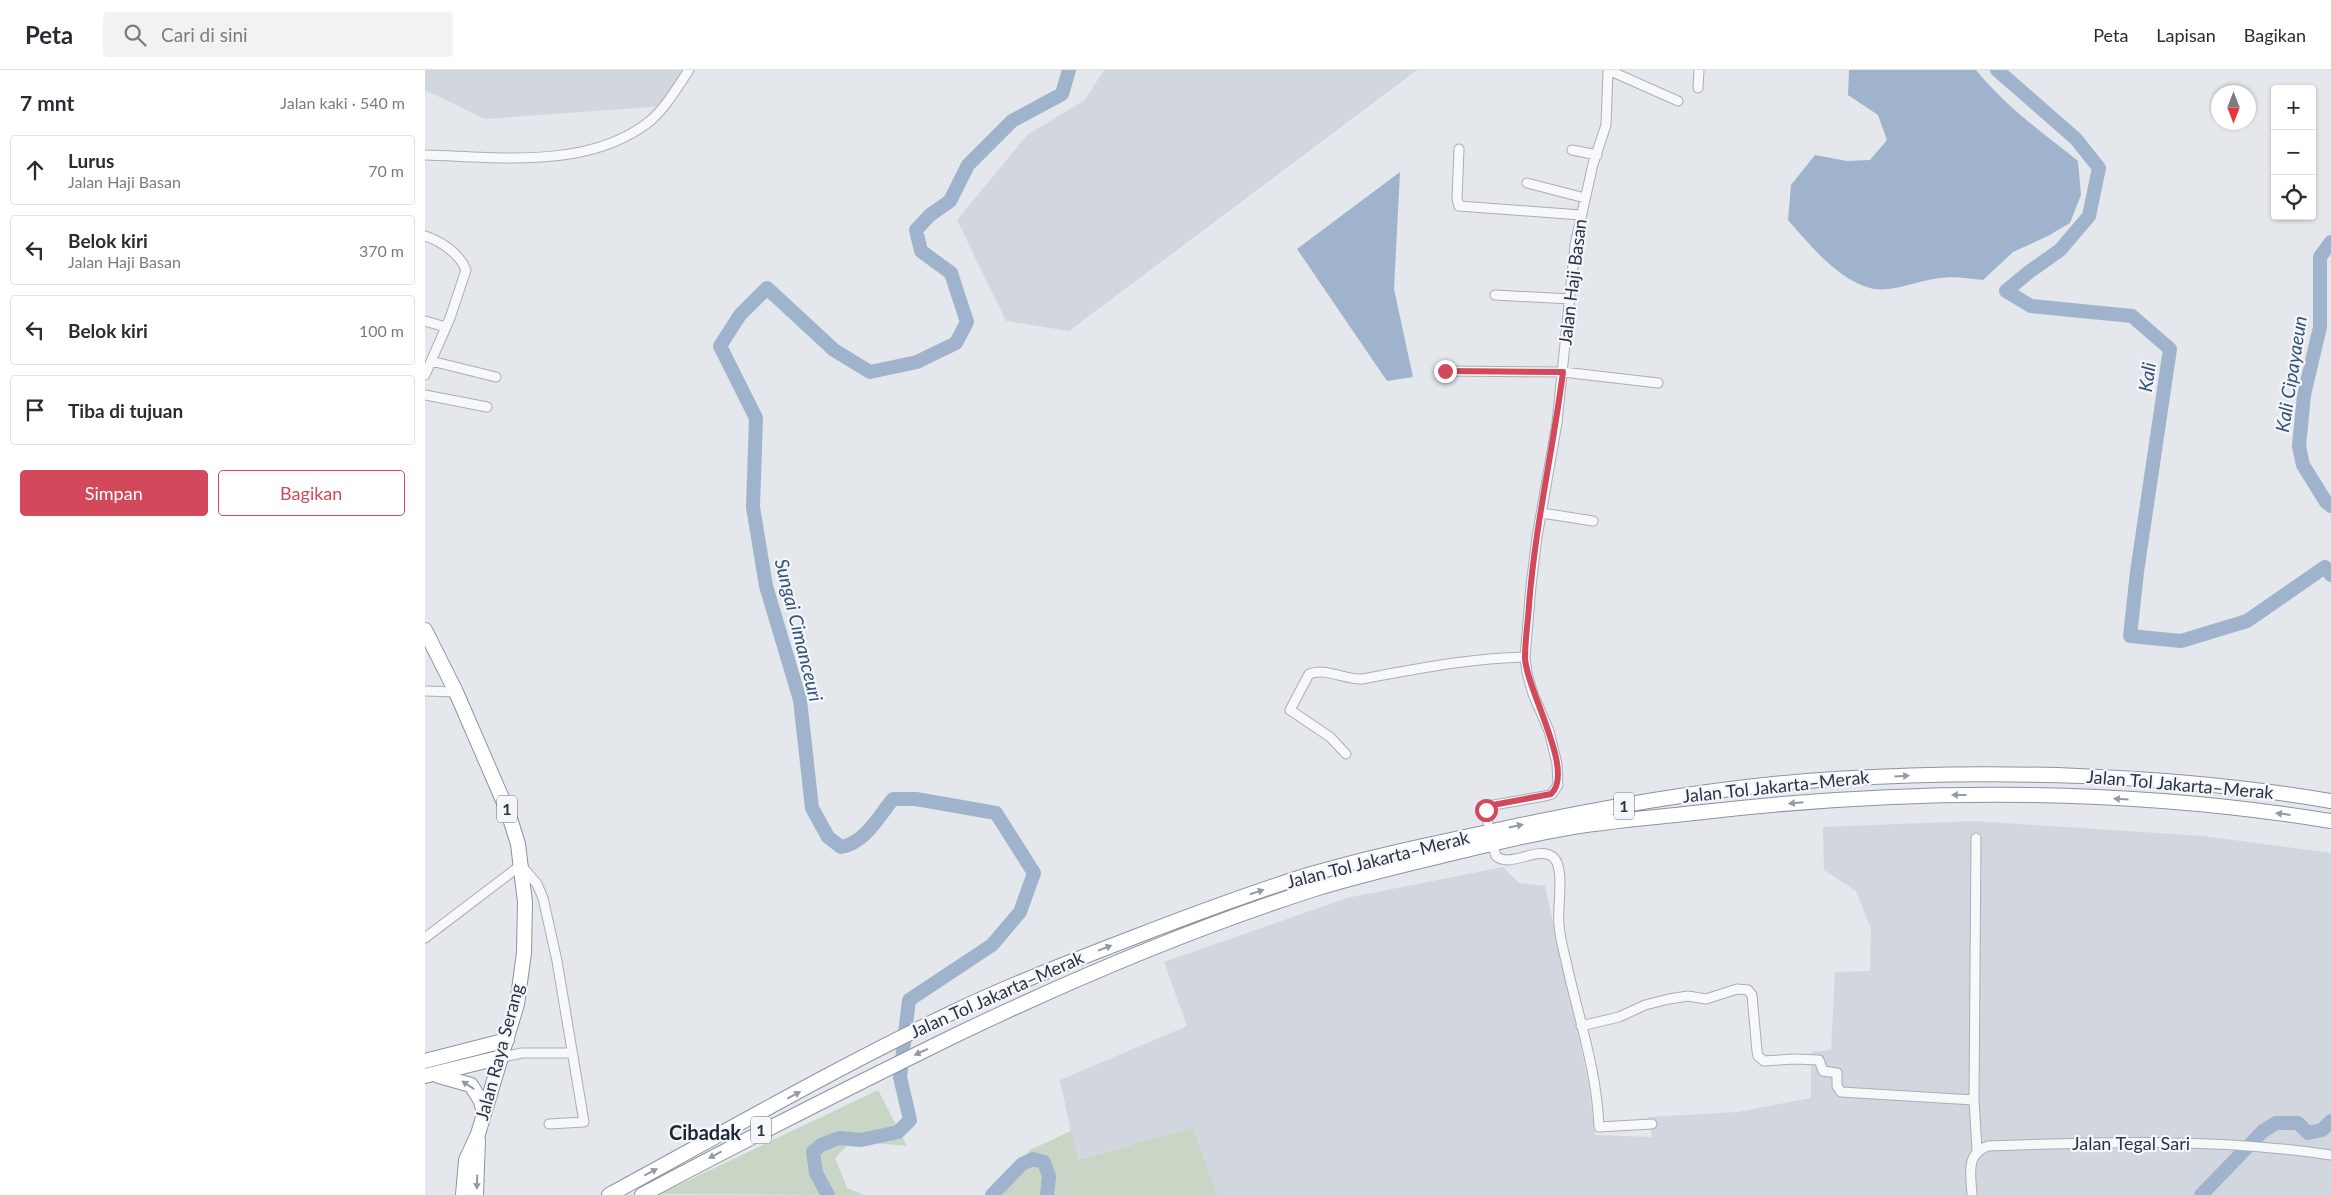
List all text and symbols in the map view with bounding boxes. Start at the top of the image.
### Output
search box [103,12,453,57]
text: Peta [25,20,73,49]
icon: search [121,21,149,49]
text: Cari di sini [161,23,248,46]
text: Peta [2093,24,2128,46]
text: Lapisan [2156,24,2216,46]
text: Bagikan [2244,24,2306,46]
north arrow [2211,85,2256,130]
map controls [2271,85,2316,220]
button: + [2271,85,2316,130]
text: 7 mnt [20,90,74,115]
text: Jalan kaki · 540 m [280,93,405,112]
button: − [2271,130,2316,175]
text: Lurus [68,149,114,172]
icon: ahead [21,156,49,184]
text: 70 m [368,161,404,180]
text: Jalan Haji Basan [68,172,181,191]
button: locate [2271,175,2316,220]
street label: Jalan Haji Basan [1553,218,1591,346]
text: Belok kiri [68,229,148,252]
icon: left [21,236,49,264]
text: 370 m [359,241,404,260]
text: Jalan Haji Basan [68,252,181,271]
water label: Kali Cipayaeun [2270,314,2311,434]
icon: left [21,316,49,344]
text: Belok kiri [68,319,148,342]
text: 100 m [359,321,404,340]
route end [1434,360,1457,383]
water label: Kali [2133,360,2160,393]
icon: arrive [21,396,49,424]
text: Tiba di tujuan [68,399,183,422]
button: Simpan [20,470,208,516]
button: Bagikan [218,470,405,516]
water label: Sungai Cimanceuri [771,556,829,704]
street label: Jalan Tol Jakarta–Merak [1681,765,1871,807]
street label: Jalan Tol Jakarta–Merak [2086,765,2275,803]
one-way arrow [1894,771,1910,779]
road number: 1 [1614,792,1634,819]
one-way arrow [1950,792,1966,800]
one-way arrow [2113,794,2129,802]
road number: 1 [497,796,517,822]
route start [1475,799,1498,822]
one-way arrow [1788,799,1804,807]
one-way arrow [2275,810,2291,818]
one-way arrow [1508,822,1524,830]
street label: Jalan Tol Jakarta–Merak [1284,825,1472,892]
one-way arrow [1250,887,1265,895]
one-way arrow [1097,944,1112,951]
street label: Jalan Tol Jakarta–Merak [906,946,1088,1042]
street label: Jalan Raya Serang [470,981,528,1122]
one-way arrow [913,1048,928,1057]
one-way arrow [461,1080,475,1090]
one-way arrow [787,1091,802,1099]
road number: 1 [751,1116,771,1144]
district label: Cibadak [669,1120,741,1144]
street label: Jalan Tegal Sari [2072,1132,2190,1154]
one-way arrow [708,1151,722,1159]
one-way arrow [644,1168,659,1176]
one-way arrow [473,1174,481,1190]

